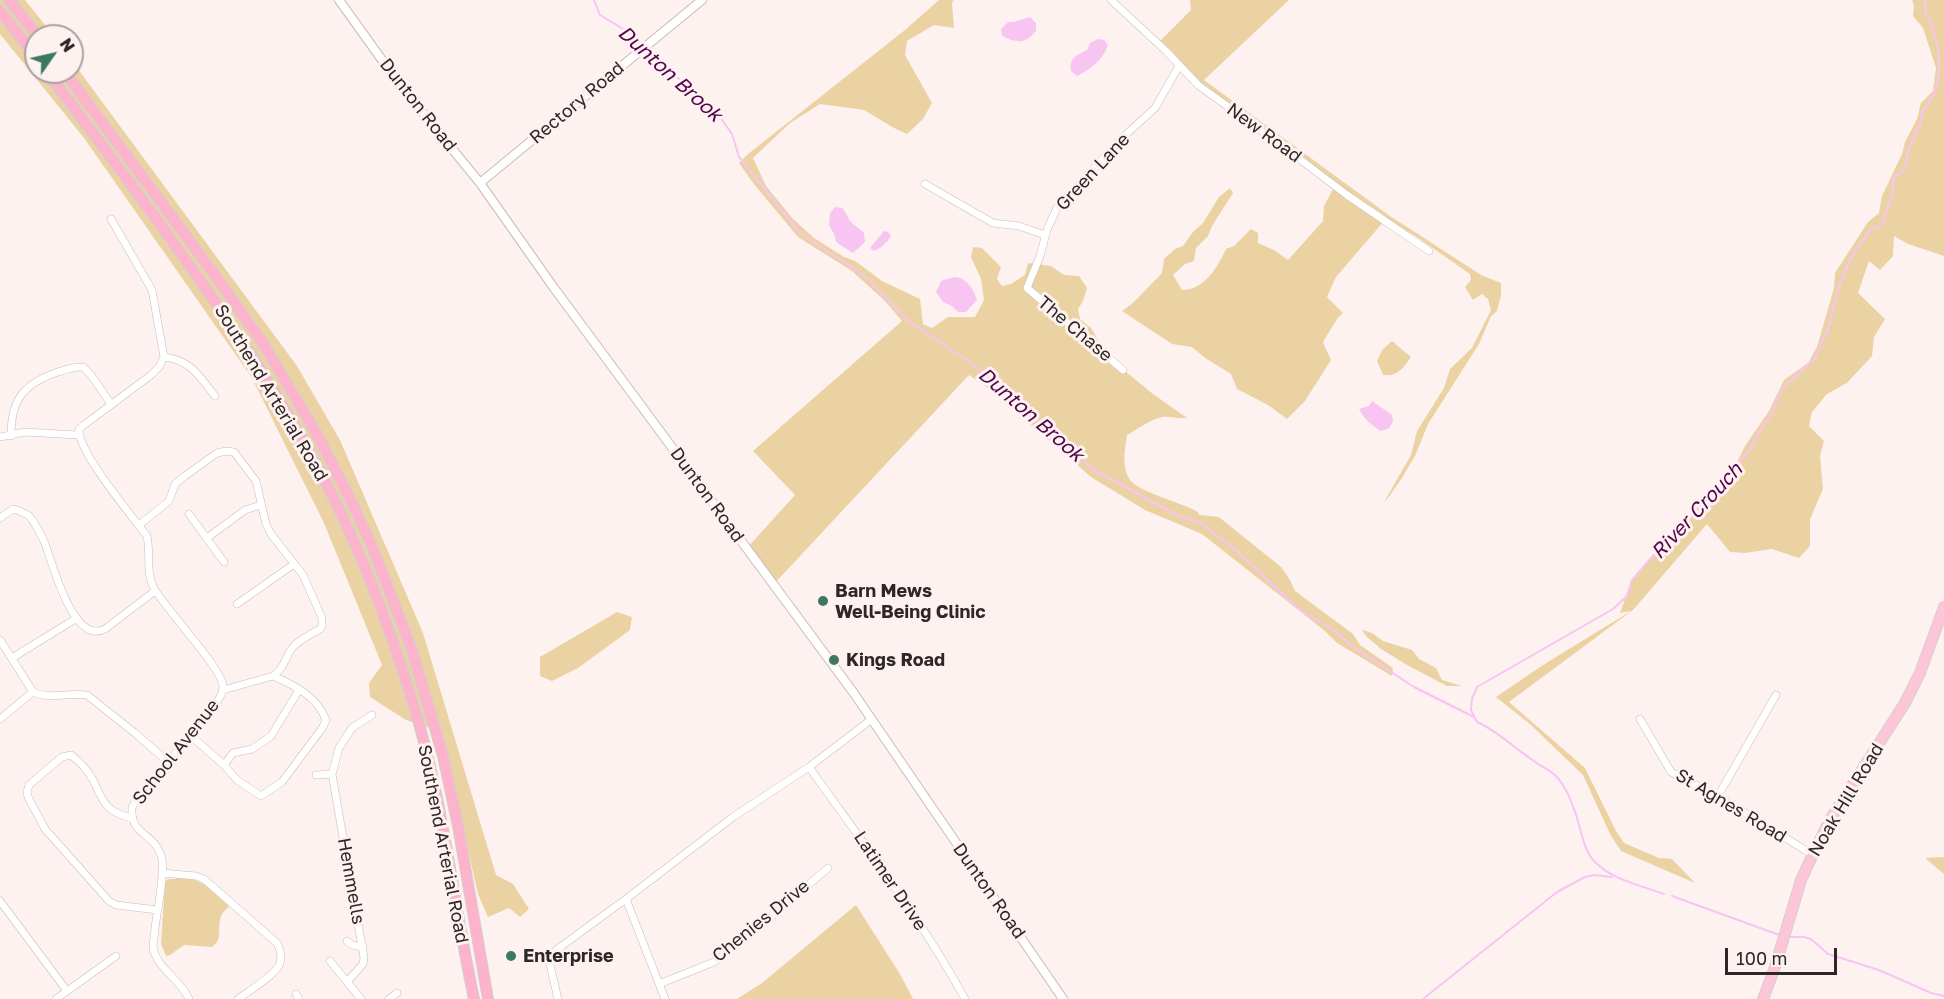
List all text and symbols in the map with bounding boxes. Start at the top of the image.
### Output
water label: Dunton Brook [613,21,727,127]
north arrow [24,24,84,84]
text: N [56,34,79,56]
street label: Dunton Road [375,54,461,156]
street label: Rectory Road [525,57,629,149]
street label: New Road [1222,99,1306,167]
street label: Green Lane [1052,129,1134,215]
street label: The Chase [1033,292,1117,366]
street label: Southend Arterial Road [210,301,332,485]
water label: Dunton Brook [973,363,1089,467]
street label: Dunton Road [665,443,749,547]
water label: River Crouch [1646,458,1748,564]
place label: Barn Mews Well-Being Clinic [835,580,986,622]
marker: Barn Mews Well-Being Clinic [816,594,830,608]
place label: Kings Road [846,649,945,671]
marker: Kings Road [827,653,841,667]
street label: School Avenue [128,695,224,809]
street label: Noak Hill Road [1804,740,1888,860]
street label: Southend Arterial Road [413,743,473,945]
street label: St Agnes Road [1672,764,1790,848]
street label: Latimer Drive [849,827,931,935]
street label: Hemmells [333,836,369,926]
street label: Dunton Road [948,839,1030,943]
street label: Chenies Drive [708,875,814,967]
scale bar [1728,936,1840,974]
place label: Enterprise [523,945,614,967]
text: 100 m [1736,947,1787,969]
marker: Enterprise [504,949,518,963]

